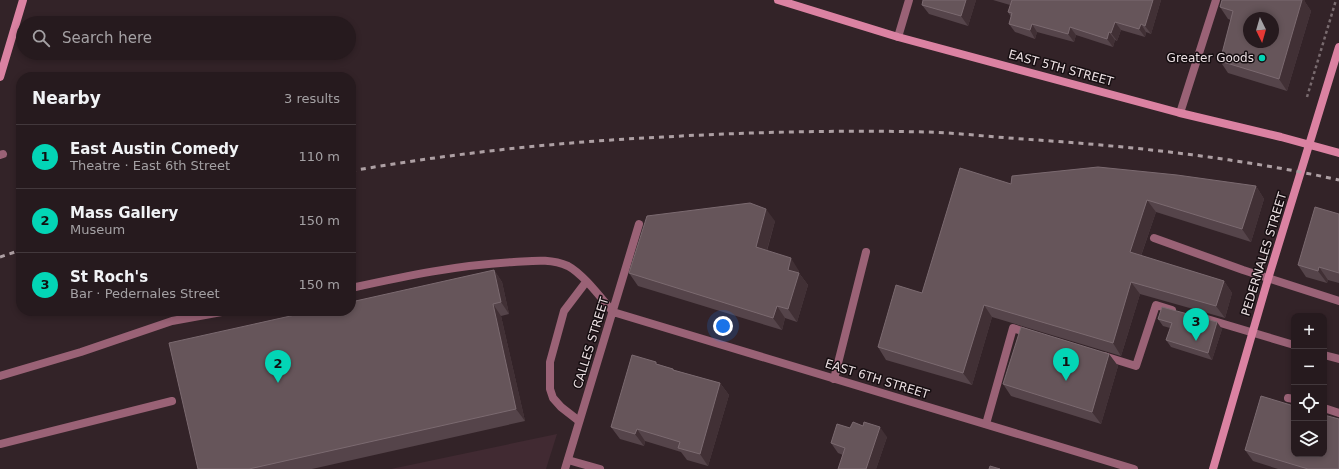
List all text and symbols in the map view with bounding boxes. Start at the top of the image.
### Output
north arrow [1243,12,1279,48]
search box [16,16,356,60]
icon: search [30,27,52,49]
text: Search here [62,29,152,47]
street label: EAST 5TH STREET [1007,47,1116,89]
place label: Greater Goods [1167,51,1254,65]
marker: Greater Goods [1257,53,1267,63]
text: Nearby [32,88,101,108]
text: 3 results [284,91,340,106]
text: East Austin Comedy [70,140,239,158]
text: 1 [40,149,50,164]
text: 110 m [298,149,340,164]
text: Theatre · East 6th Street [70,158,230,173]
street label: PEDERNALES STREET [1238,190,1290,318]
text: Mass Gallery [70,204,178,222]
text: 2 [40,213,50,228]
text: 150 m [298,213,340,228]
text: Museum [70,222,125,237]
text: St Roch's [70,268,148,286]
text: 3 [40,277,50,292]
text: 150 m [298,277,340,292]
text: Bar · Pedernales Street [70,286,220,301]
street label: CALLES STREET [570,295,612,390]
pin: 3 [1183,308,1209,341]
map controls [1291,313,1327,457]
button: + [1291,313,1327,349]
your location [713,316,733,336]
pin: 1 [1053,348,1079,381]
button: − [1291,349,1327,385]
pin: 2 [265,350,291,383]
street label: EAST 6TH STREET [823,356,931,402]
button: locate [1291,385,1327,421]
button: layers [1291,421,1327,457]

